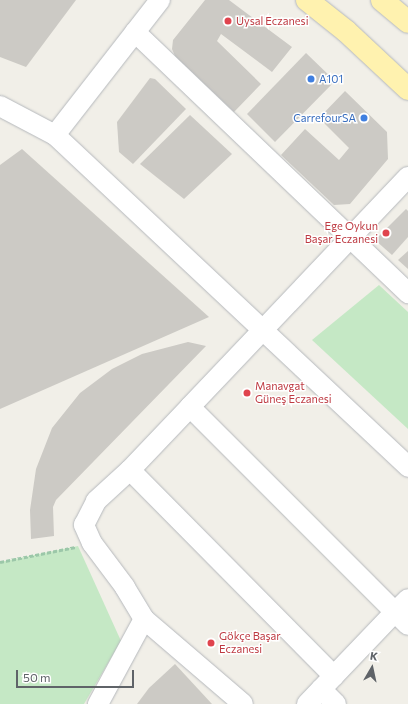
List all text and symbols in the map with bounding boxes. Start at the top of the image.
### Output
place label: Uysal Eczanesi [236,14,308,28]
marker: Uysal Eczanesi [223,16,233,26]
place label: A101 [319,72,343,86]
marker: A101 [306,74,316,84]
place label: CarrefourSA [293,111,356,125]
marker: CarrefourSA [359,113,369,123]
place label: Ege Oykun Başar Eczanesi [305,220,378,246]
marker: Ege Oykun Başar Eczanesi [381,228,391,238]
place label: Manavgat Güneş Eczanesi [255,380,332,406]
marker: Manavgat Güneş Eczanesi [242,388,252,398]
place label: Gökçe Başar Eczanesi [219,630,281,656]
marker: Gökçe Başar Eczanesi [206,638,216,648]
north arrow [352,648,392,688]
text: K [369,649,379,663]
scale bar [18,662,136,688]
text: 50 m [23,670,51,684]

